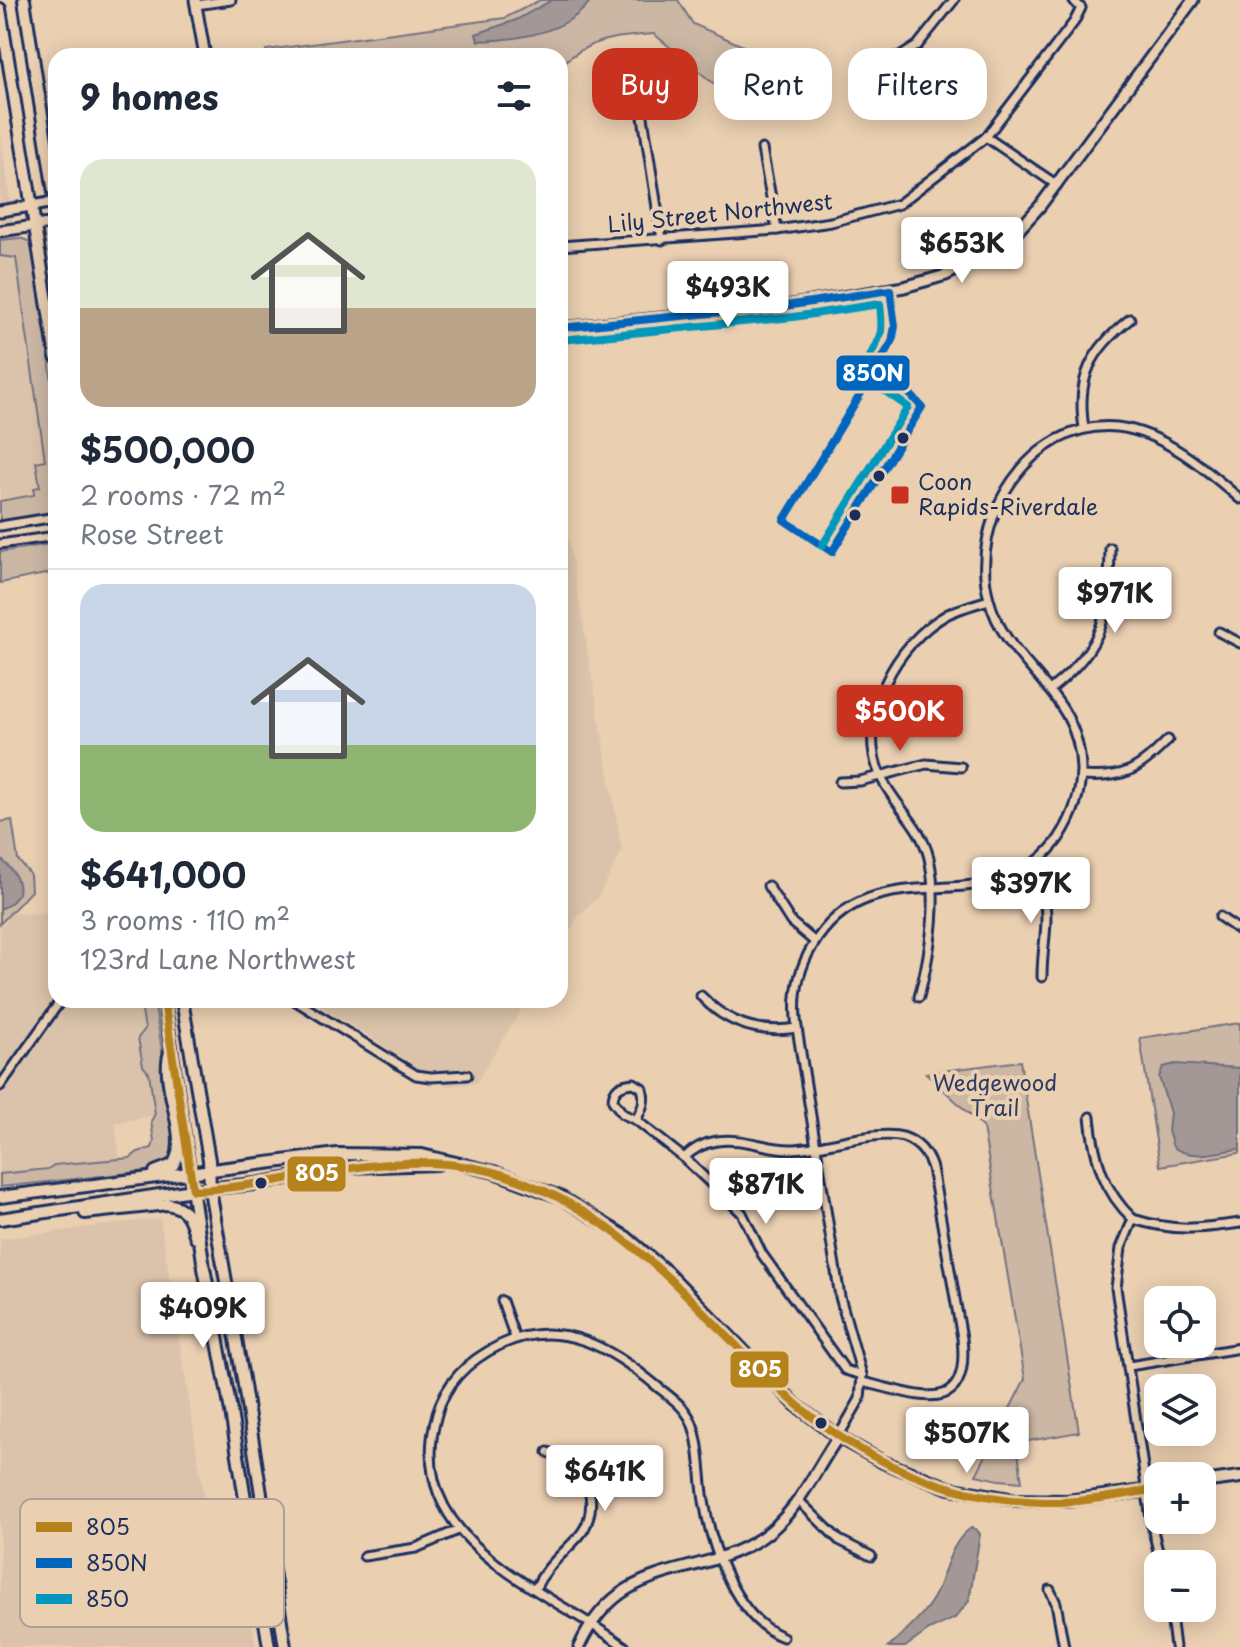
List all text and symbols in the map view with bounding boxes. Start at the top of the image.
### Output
chip: Buy [592,48,698,120]
chip: Rent [714,48,832,120]
chip: Filters [848,48,987,120]
text: 9 homes [80,70,219,122]
icon: filters [492,74,536,118]
street label: Lily Street Northwest [606,183,834,240]
icon: home [236,211,380,355]
pin: $653K [906,217,1018,285]
text: $653K [919,223,1005,262]
pin: $493K [672,261,784,329]
text: $493K [685,267,771,306]
line badge: 850N [835,354,911,392]
text: 850N [842,355,904,388]
text: $500,000 [80,423,255,475]
unlabelled marker [895,430,911,446]
place label: Coon Rapids-Riverdale [918,464,1098,522]
unlabelled marker [871,468,887,484]
text: 2 rooms · 72 m² [80,475,286,514]
marker: Coon Rapids-Riverdale [889,484,911,506]
unlabelled marker [847,507,863,523]
text: Rose Street [80,514,224,553]
pin: $971K [1059,567,1171,635]
text: $971K [1077,573,1153,612]
icon: home [236,636,380,780]
pin: $500K [844,685,956,753]
text: $500K [855,691,945,730]
text: $641,000 [80,848,246,900]
pin: $397K [975,857,1087,925]
text: $397K [990,863,1072,902]
text: 3 rooms · 110 m² [80,900,290,939]
text: 123rd Lane Northwest [80,939,356,978]
park label: Wedgewood Trail [933,1065,1057,1123]
line badge: 805 [286,1155,347,1193]
text: 805 [295,1155,339,1188]
pin: $871K [710,1158,822,1226]
text: $871K [727,1164,805,1203]
unlabelled marker [253,1175,269,1191]
pin: $409K [147,1282,259,1350]
map controls [1144,1286,1216,1622]
button: locate [1144,1286,1216,1358]
text: $409K [159,1288,247,1327]
line badge: 805 [729,1350,790,1389]
text: 805 [738,1351,782,1384]
button: layers [1144,1374,1216,1446]
pin: $507K [911,1407,1023,1475]
text: $507K [924,1413,1010,1452]
unlabelled marker [813,1415,829,1431]
pin: $641K [549,1445,661,1513]
text: $641K [564,1451,646,1490]
button: + [1144,1462,1216,1534]
legend [20,1499,284,1627]
text: 805 [86,1509,130,1542]
text: 850N [86,1545,148,1578]
button: − [1144,1550,1216,1622]
text: 850 [86,1581,129,1614]

